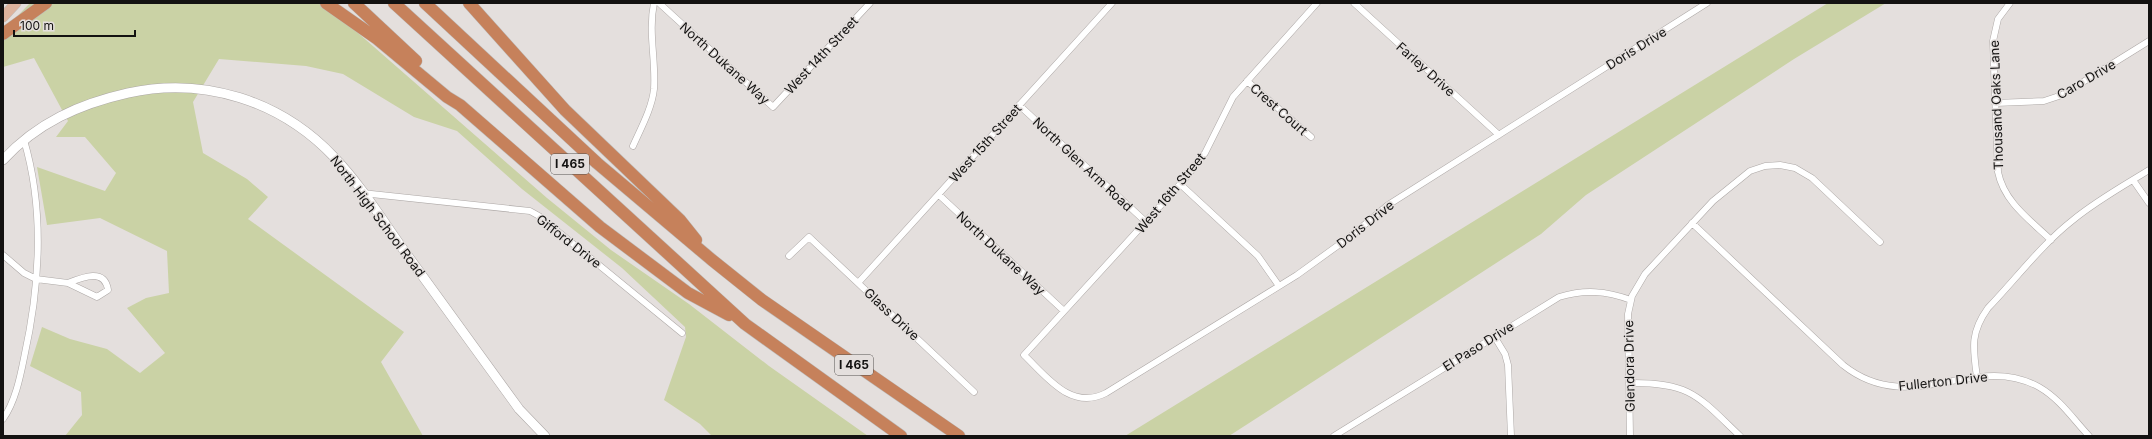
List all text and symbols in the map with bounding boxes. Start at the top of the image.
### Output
scale bar [14,12,135,38]
street label: West 14th Street [781,13,861,97]
text: 100 m [20,18,54,33]
street label: North Dukane Way [677,18,773,108]
street label: Doris Drive [1603,23,1669,73]
street label: Farley Drive [1393,38,1459,100]
street label: Thousand Oaks Lane [1986,40,2006,170]
street label: Caro Drive [2054,56,2118,102]
street label: Crest Court [1247,80,1311,138]
street label: West 15th Street [946,100,1024,186]
street label: North Glen Arm Road [1030,114,1136,214]
street label: West 16th Street [1132,150,1208,236]
street label: North High School Road [327,152,429,280]
road number: I 465 [551,154,589,174]
street label: Doris Drive [1333,197,1397,251]
street label: North Dukane Way [953,208,1049,298]
street label: Gifford Drive [533,211,605,271]
street label: Glass Drive [861,284,923,344]
street label: El Paso Drive [1440,318,1516,374]
street label: Glendora Drive [1620,320,1638,412]
road number: I 465 [835,355,873,375]
street label: Fullerton Drive [1898,368,1988,394]

